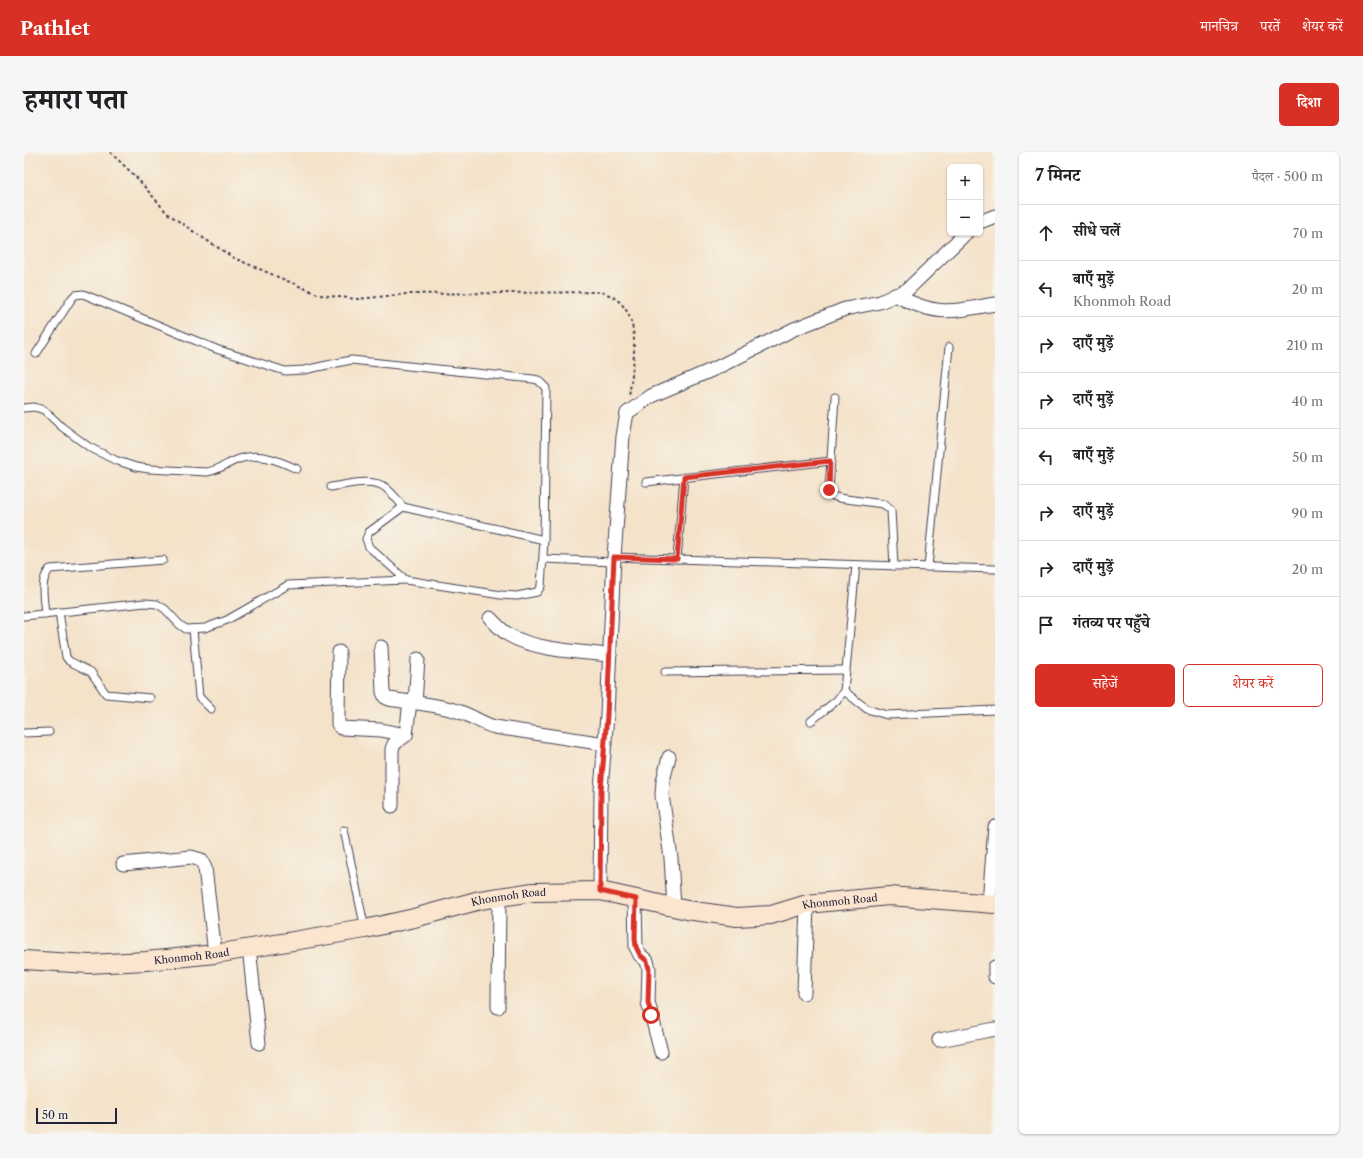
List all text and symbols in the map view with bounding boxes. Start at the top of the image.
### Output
text: Pathlet [20,17,90,40]
text: मानचित्र [1200,17,1238,35]
text: परतें [1260,17,1280,35]
text: शेयर करें [1302,17,1343,35]
text: हमारा पता [24,82,126,116]
button: दिशा [1279,83,1339,126]
map controls [947,164,983,236]
button: + [947,164,983,200]
text: 7 मिनट [1035,165,1080,185]
text: पैदल · 500 m [1252,168,1323,184]
button: − [947,200,983,236]
text: सीधे चलें [1073,221,1120,240]
icon: ahead [1035,222,1057,244]
text: 70 m [1293,225,1323,241]
text: बाएँ मुड़ें [1073,269,1114,288]
icon: left [1035,278,1057,300]
text: 20 m [1292,281,1323,297]
text: Khonmoh Road [1073,293,1171,309]
text: दाएँ मुड़ें [1073,333,1113,352]
icon: right [1035,334,1057,356]
text: 210 m [1286,337,1323,353]
text: दाएँ मुड़ें [1073,389,1113,408]
icon: right [1035,390,1057,412]
text: 40 m [1292,393,1323,409]
text: बाएँ मुड़ें [1073,445,1114,464]
icon: left [1035,446,1057,468]
text: 50 m [1292,449,1323,465]
route end [820,481,838,499]
text: दाएँ मुड़ें [1073,501,1113,520]
icon: right [1035,502,1057,524]
text: 90 m [1292,505,1323,521]
text: दाएँ मुड़ें [1073,557,1113,576]
icon: right [1035,558,1057,580]
text: 20 m [1292,561,1323,577]
text: गंतव्य पर पहुँचे [1073,613,1150,632]
icon: arrive [1035,614,1057,636]
button: सहेजें [1035,664,1175,707]
button: शेयर करें [1183,664,1323,707]
street label: Khonmoh Road [470,886,546,909]
street label: Khonmoh Road [801,891,878,912]
street label: Khonmoh Road [153,946,230,967]
route start [642,1006,660,1024]
scale bar [36,1106,117,1125]
text: 50 m [42,1108,68,1122]

